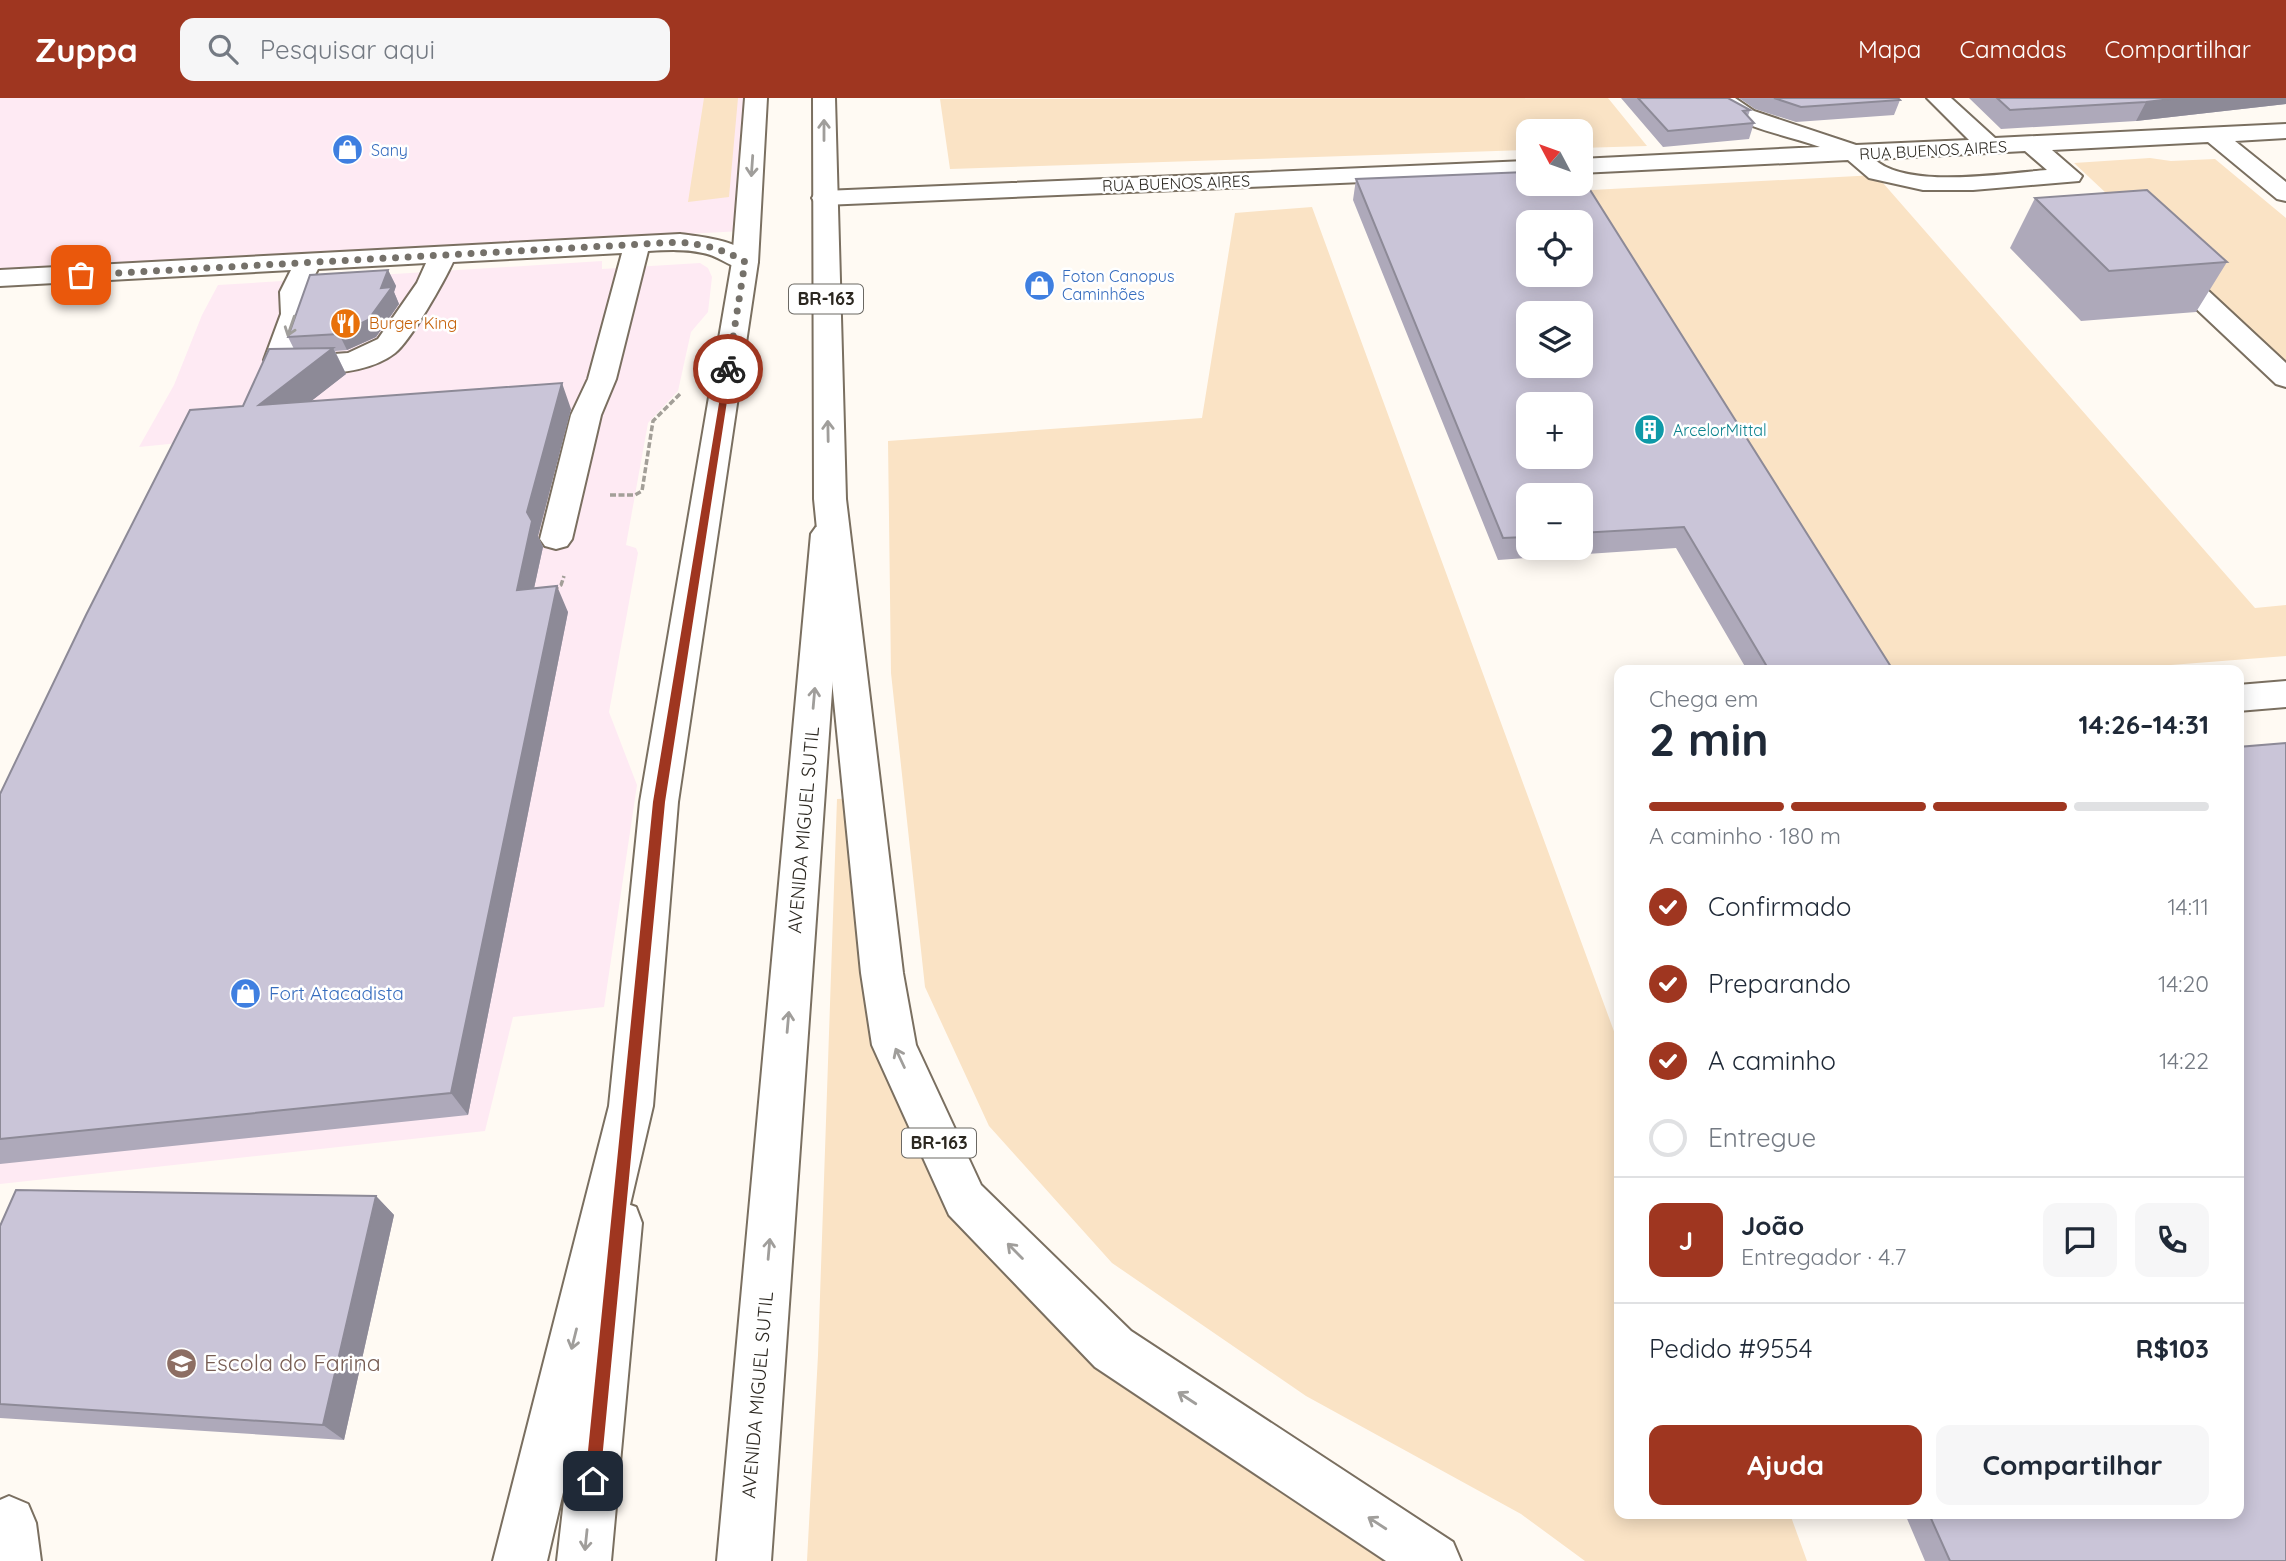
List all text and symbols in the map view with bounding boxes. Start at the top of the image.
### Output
search box [180,18,670,81]
text: Zuppa [35,29,138,70]
icon: search [204,30,242,68]
text: Pesquisar aqui [260,33,435,66]
text: Mapa [1858,34,1921,64]
text: Camadas [1959,34,2066,64]
text: Compartilhar [2104,34,2251,64]
one-way arrow [817,119,831,142]
north arrow [1516,119,1592,196]
map controls [1516,119,1593,560]
shop icon: Sany [331,133,365,167]
street label: RUA BUENOS AIRES [1859,136,2007,164]
place label: Sany [371,140,408,160]
one-way arrow [745,154,758,177]
street label: RUA BUENOS AIRES [1102,170,1250,196]
button: locate [1516,210,1593,287]
pin [51,245,111,305]
icon: bag [62,256,100,294]
place label: Foton Canopus Caminhões [1062,266,1174,304]
shop icon: Foton Canopus Caminhões [1022,268,1056,302]
road number: BR-163 [789,284,863,314]
button: layers [1516,301,1593,378]
restaurant icon: Burger King [329,306,363,340]
place label: Burger King [369,313,457,333]
one-way arrow [283,314,296,336]
courier [693,334,763,404]
icon: bike [709,350,747,388]
button: + [1516,392,1593,469]
building icon: ArcelorMittal [1633,413,1667,447]
one-way arrow [822,420,835,443]
place label: ArcelorMittal [1673,420,1767,440]
button: − [1516,483,1593,560]
text: Chega em [1649,684,1758,713]
one-way arrow [808,687,821,709]
text: 14:26–14:31 [2078,708,2209,741]
text: 2 min [1649,710,1769,768]
street label: AVENIDA MIGUEL SUTIL [782,726,824,934]
text: A caminho · 180 m [1649,821,1841,850]
icon: check [1649,888,1687,926]
text: Confirmado [1708,890,1852,923]
text: 14:11 [2167,892,2209,921]
icon: check [1649,965,1687,1003]
text: Preparando [1708,967,1851,1000]
text: 14:20 [2158,969,2209,998]
shop icon: Fort Atacadista [229,976,263,1010]
place label: Fort Atacadista [269,981,404,1005]
one-way arrow [782,1011,795,1034]
icon: check [1649,1042,1687,1080]
text: A caminho [1708,1044,1836,1077]
text: 14:22 [2159,1046,2209,1075]
one-way arrow [892,1048,906,1069]
text: Entregue [1708,1121,1816,1154]
road number: BR-163 [902,1128,976,1158]
button: chat [2043,1203,2117,1277]
button: phone [2135,1203,2209,1277]
text: João [1741,1209,1804,1242]
text: J [1679,1224,1693,1257]
one-way arrow [763,1238,776,1261]
one-way arrow [1007,1242,1024,1259]
text: Entregador · 4.7 [1741,1242,1906,1271]
street label: AVENIDA MIGUEL SUTIL [736,1291,778,1499]
one-way arrow [567,1327,580,1350]
text: Pedido #9554 [1649,1332,1812,1365]
text: R$103 [2136,1332,2209,1365]
school or university icon: Escola do Farina [164,1346,198,1380]
place label: Escola do Farina [204,1348,381,1377]
one-way arrow [1178,1391,1197,1405]
button: Ajuda [1649,1425,1922,1505]
button: Compartilhar [1936,1425,2209,1505]
pin [563,1451,623,1511]
icon: home [574,1462,612,1500]
one-way arrow [1368,1516,1387,1531]
one-way arrow [580,1528,593,1550]

